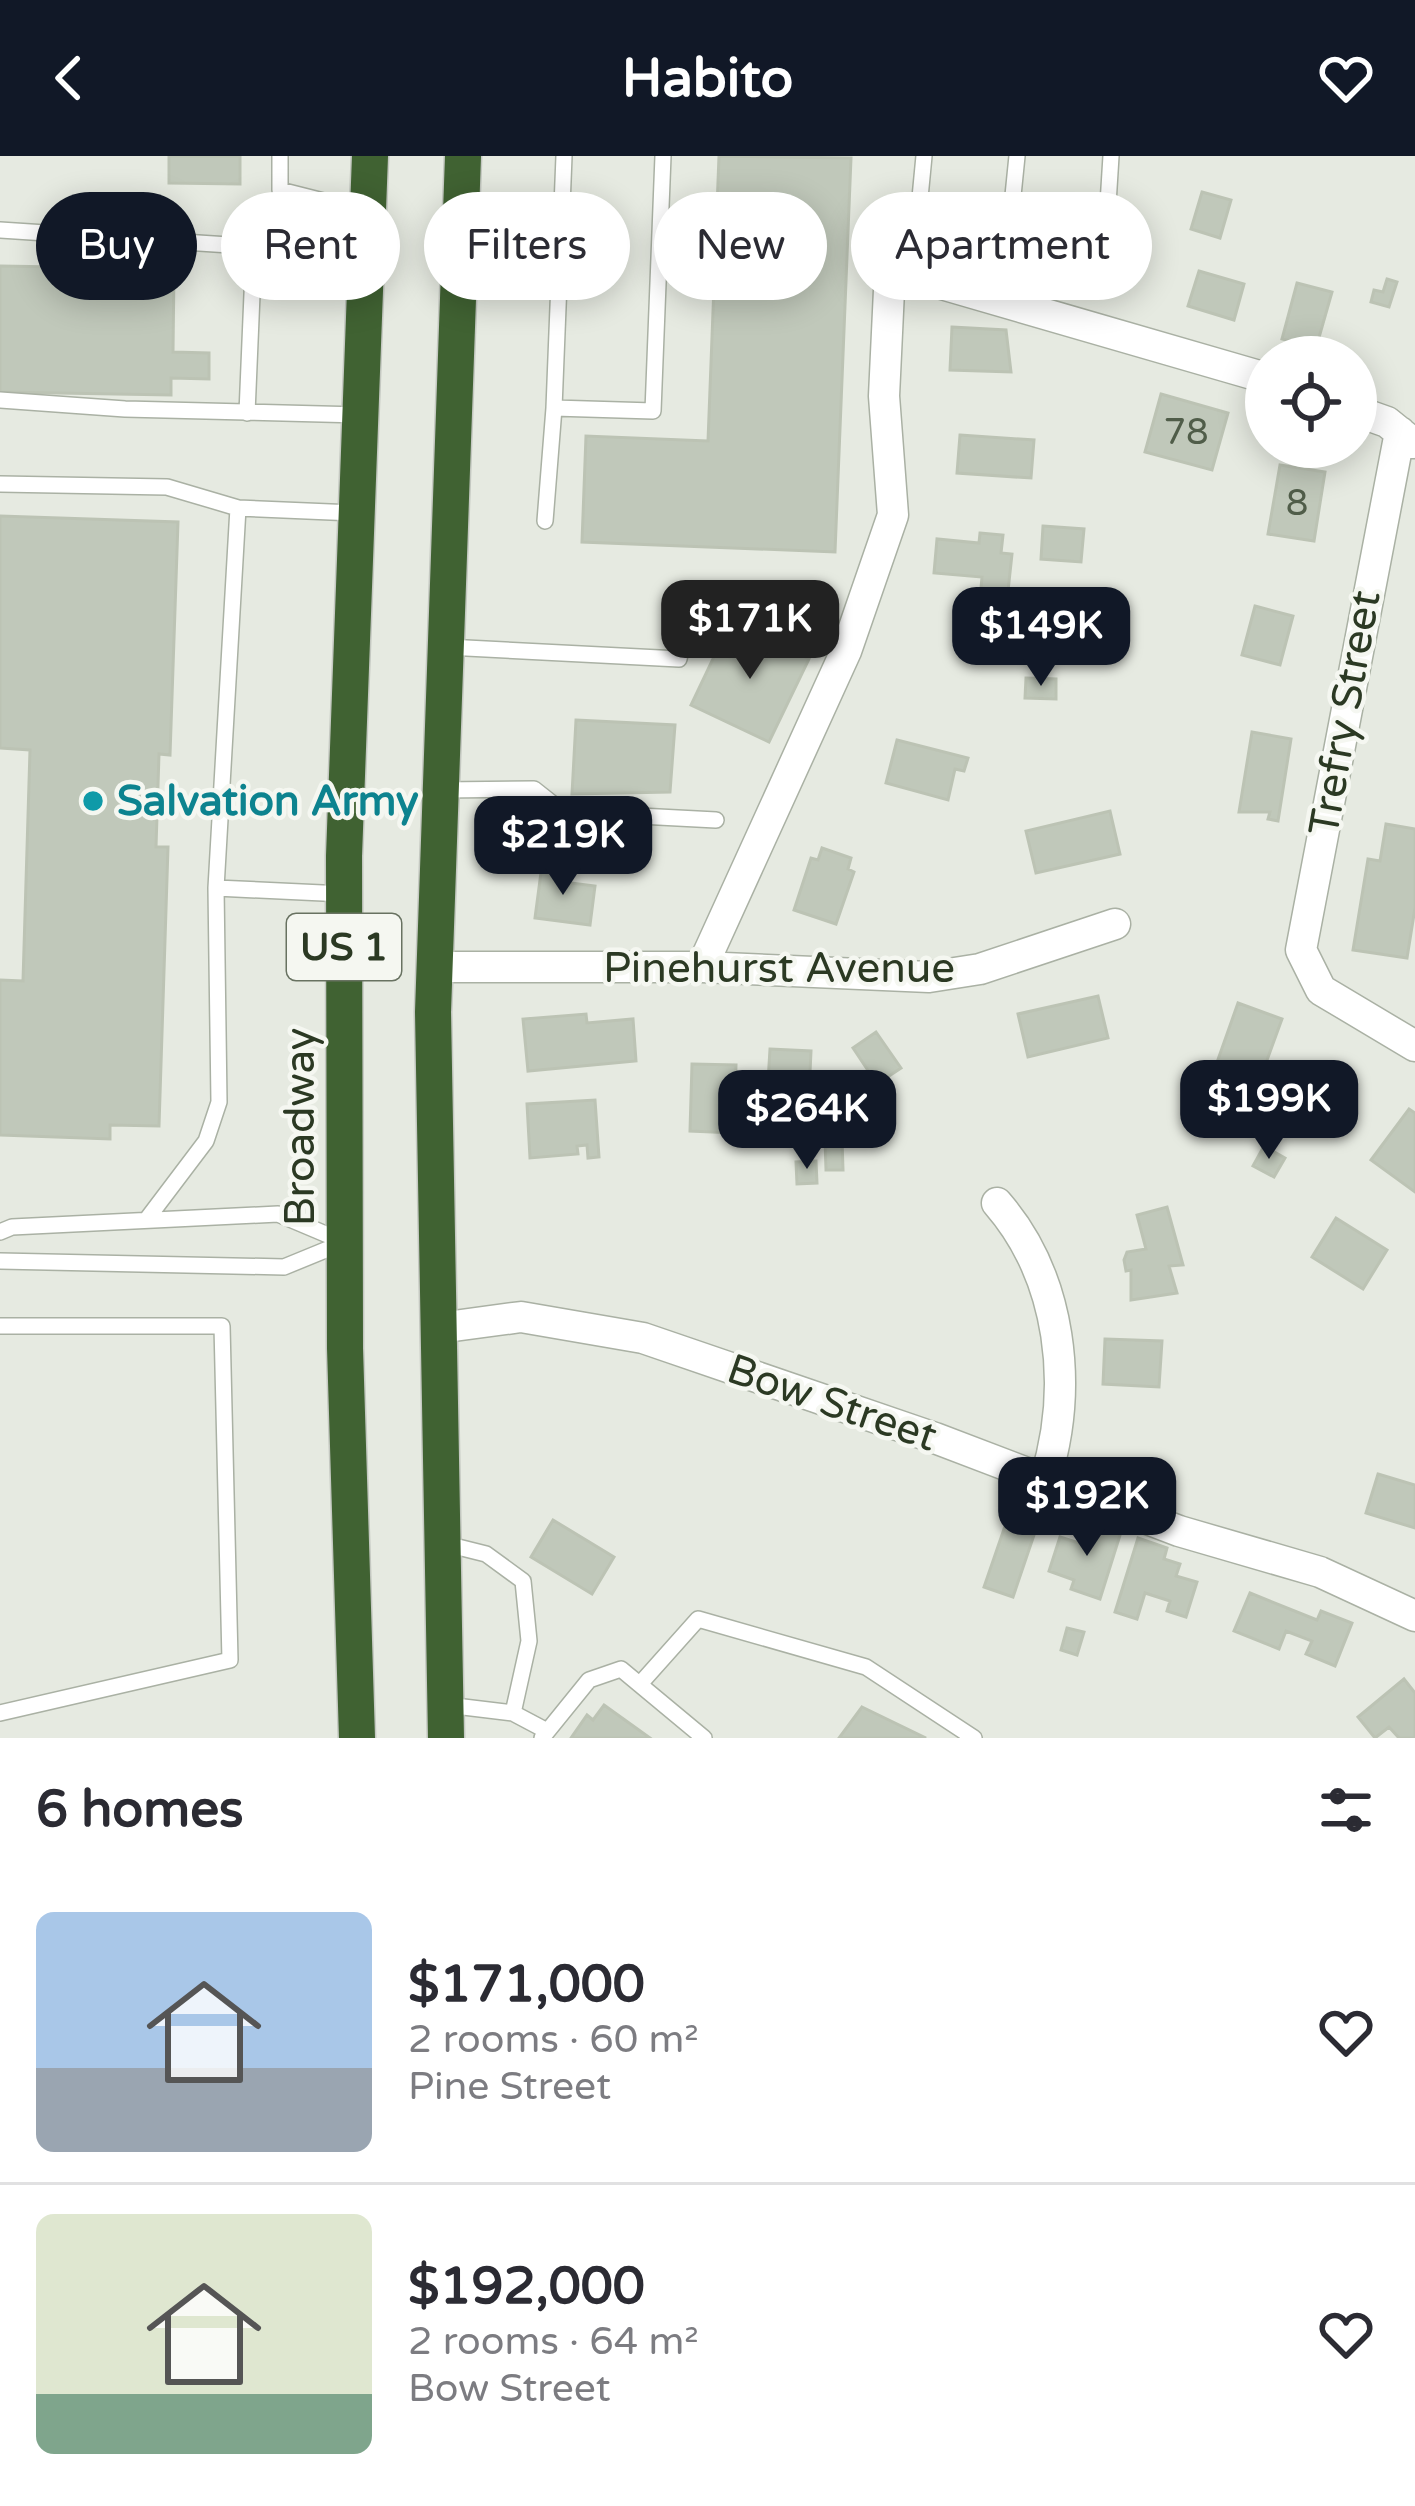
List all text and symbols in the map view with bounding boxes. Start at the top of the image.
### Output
icon: back [36,45,102,111]
icon: heart [1313,45,1379,111]
text: Habito [622,46,793,111]
chip: Buy [36,192,197,300]
chip: Rent [221,192,400,300]
chip: Filters [424,192,630,300]
chip: New [654,192,827,300]
chip: Apartment [851,192,1152,300]
map controls [1245,336,1377,468]
button: locate [1245,336,1377,468]
house number: 78 [1163,411,1209,454]
house number: 8 [1286,482,1308,525]
pin: $171K [666,580,834,682]
street label: Trefry Street [1298,586,1392,840]
pin: $149K [957,587,1125,689]
text: $171K [688,595,812,642]
text: $149K [979,602,1103,649]
place label: Salvation Army [117,776,419,827]
marker: Salvation Army [80,788,106,814]
pin: $219K [479,796,647,898]
text: $219K [501,811,625,858]
road number: US 1 [287,914,401,980]
street label: Pinehurst Avenue [603,943,955,994]
street label: Broadway [275,1028,326,1226]
pin: $199K [1185,1060,1353,1162]
pin: $264K [723,1070,891,1172]
text: $199K [1207,1075,1331,1122]
text: $264K [745,1085,869,1132]
street label: Bow Street [720,1343,944,1463]
pin: $192K [1003,1457,1171,1559]
text: $192K [1025,1472,1149,1519]
icon: filters [1313,1777,1379,1843]
text: 6 homes [36,1779,244,1841]
text: $171,000 [408,1954,645,2016]
icon: home [132,1960,276,2104]
icon: heart [1313,1999,1379,2065]
text: 2 rooms · 60 m² [408,2016,699,2063]
text: Pine Street [408,2063,611,2110]
text: $192,000 [408,2256,645,2318]
icon: home [132,2262,276,2406]
icon: heart [1313,2301,1379,2367]
text: 2 rooms · 64 m² [408,2318,699,2365]
text: Bow Street [408,2365,611,2412]

